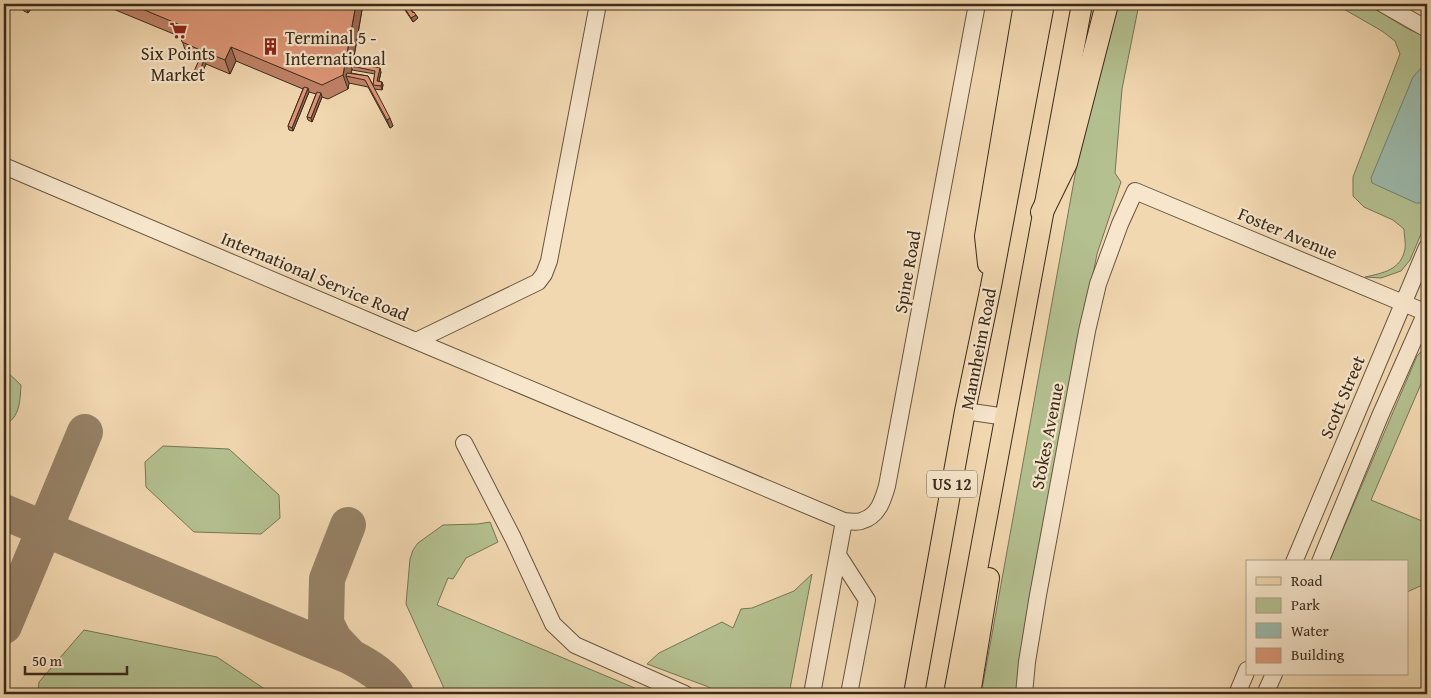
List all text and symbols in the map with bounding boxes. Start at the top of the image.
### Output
supermarket icon: Six Points Market [168,20,188,40]
place label: Terminal 5 - International [285,24,386,72]
building icon: Terminal 5 - International [261,37,281,57]
place label: Six Points Market [141,40,215,88]
street label: Foster Avenue [1234,200,1342,266]
street label: International Service Road [217,224,413,328]
street label: Spine Road [886,228,928,316]
street label: Mannheim Road [953,285,1003,412]
street label: Scott Street [1312,351,1372,443]
street label: Stokes Avenue [1023,380,1071,492]
road number: US 12 [927,470,977,498]
legend [1246,560,1408,676]
text: Road [1291,570,1322,591]
text: Park [1291,594,1320,615]
text: Water [1291,620,1329,641]
scale bar [25,643,128,675]
text: Building [1291,644,1345,665]
text: 50 m [32,650,63,671]

